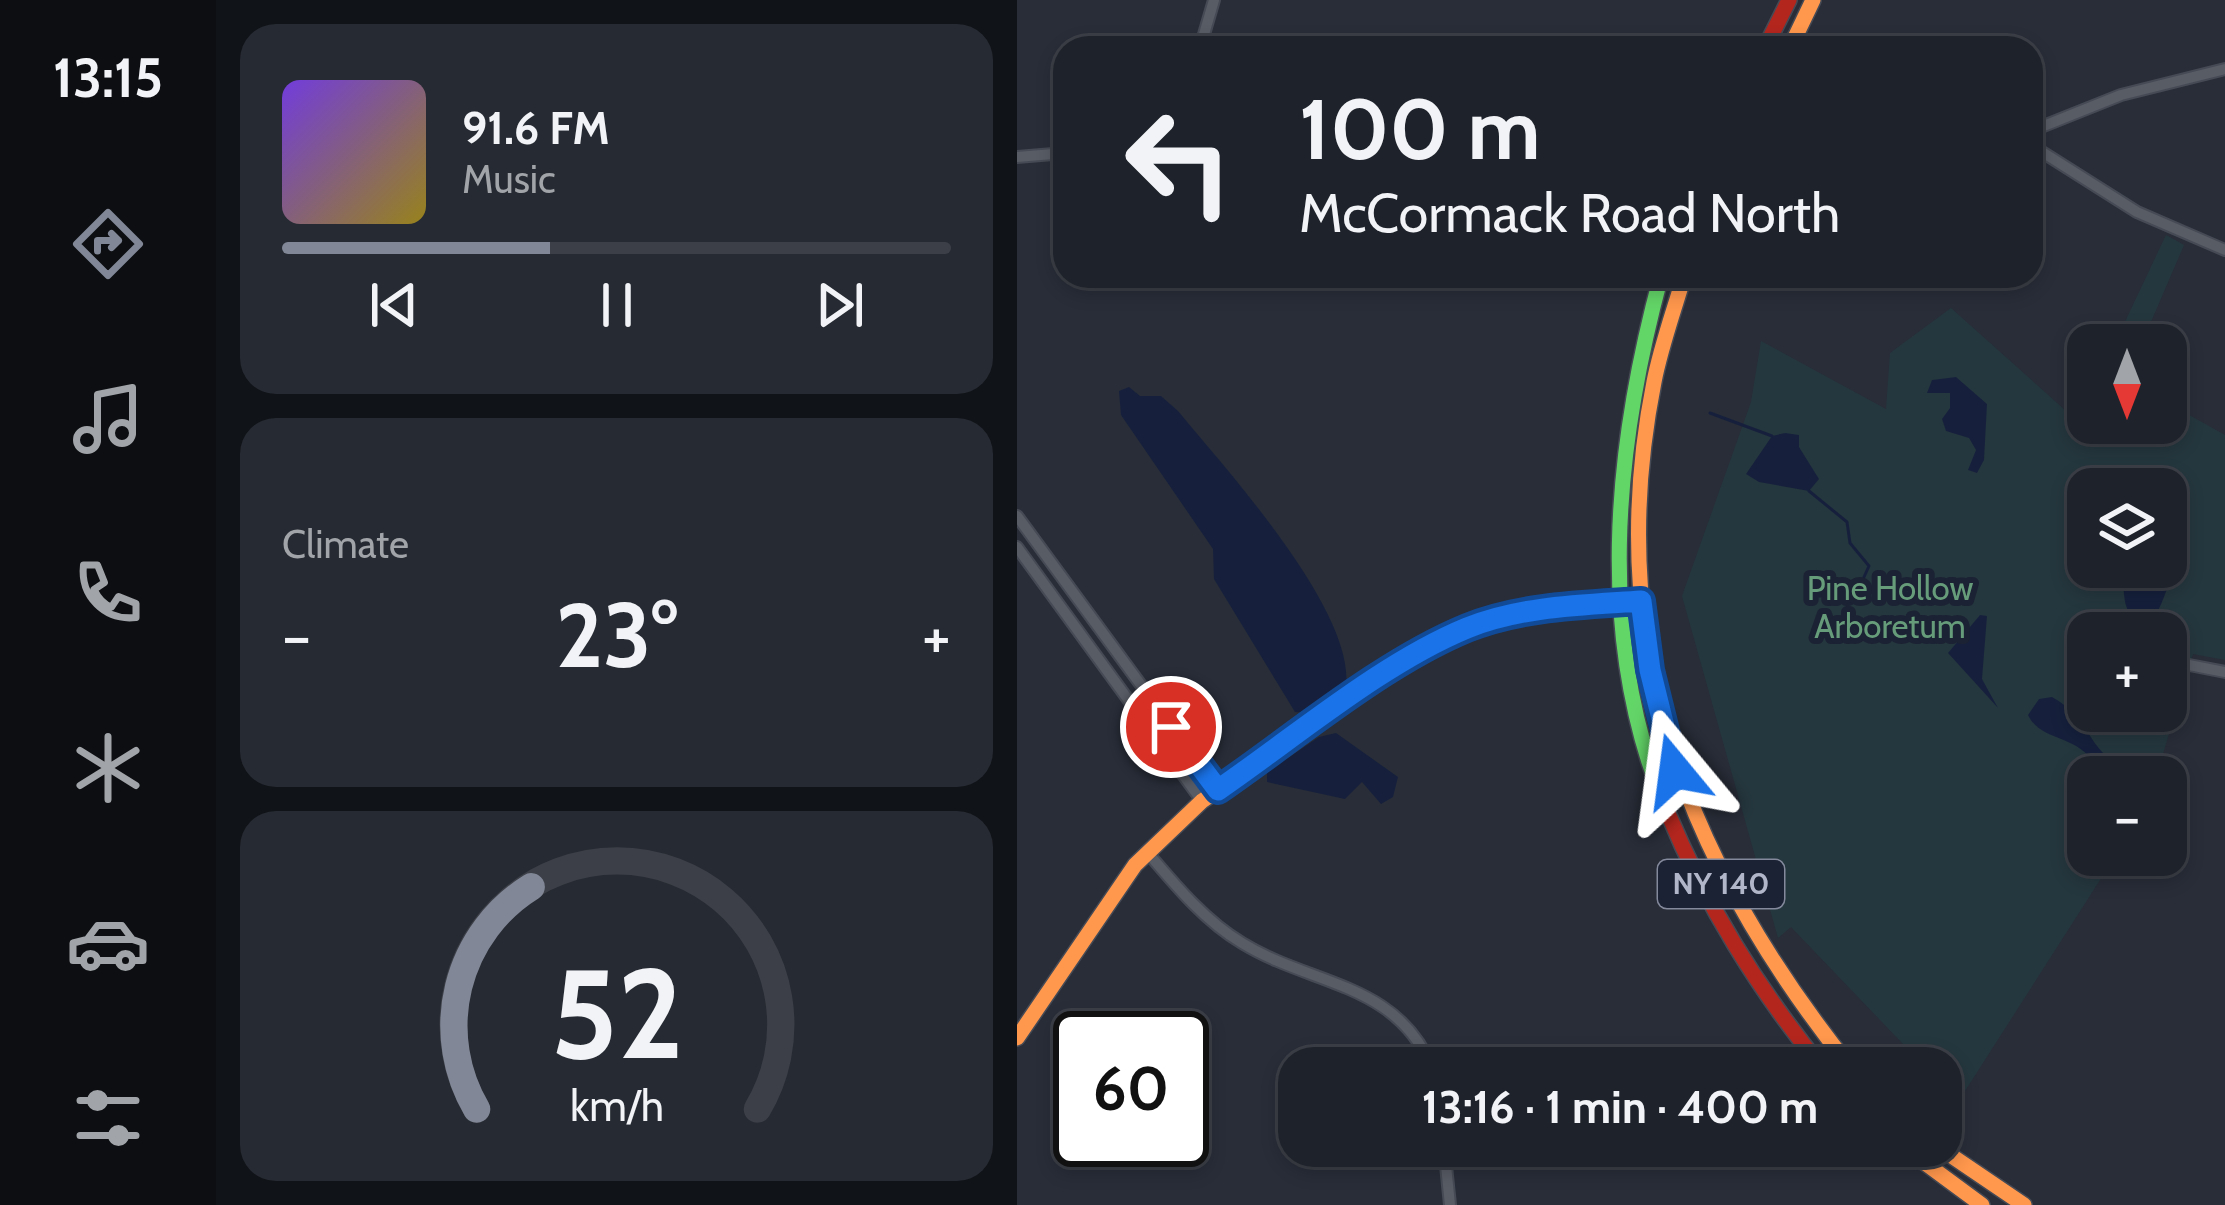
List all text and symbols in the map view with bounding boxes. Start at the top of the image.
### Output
text: 13:15 [53,45,163,111]
text: 100 m [1299,78,1541,180]
icon: left [1101,84,1257,240]
text: 91.6 FM [462,101,610,155]
text: Music [462,155,556,203]
text: McCormack Road North [1299,180,1840,246]
icon: directions [66,202,150,286]
icon: previous [361,272,427,338]
icon: pause [584,272,650,338]
icon: next [807,272,873,338]
north arrow [2067,324,2187,444]
map controls [2067,324,2187,876]
icon: music [66,377,150,461]
button: layers [2067,468,2187,588]
text: Climate [282,520,409,568]
icon: phone [66,551,150,635]
park label: Pine Hollow Arboretum [1807,568,1973,646]
text: 23° [555,580,678,690]
text: − [282,595,311,676]
text: + [922,595,951,676]
button: + [2067,612,2187,732]
pin [1120,676,1222,778]
icon: arrive [1138,694,1204,760]
position arrow [1612,708,1738,834]
icon: climate [66,726,150,810]
button: − [2067,756,2187,876]
road number: NY 140 [1658,860,1784,908]
icon: car [66,901,150,985]
text: 52 [550,939,683,1090]
speed limit sign: 60 [1053,1011,1209,1167]
icon: filters [66,1076,150,1160]
text: km/h [570,1080,663,1132]
text: 13:16 · 1 min · 400 m [1422,1080,1818,1134]

